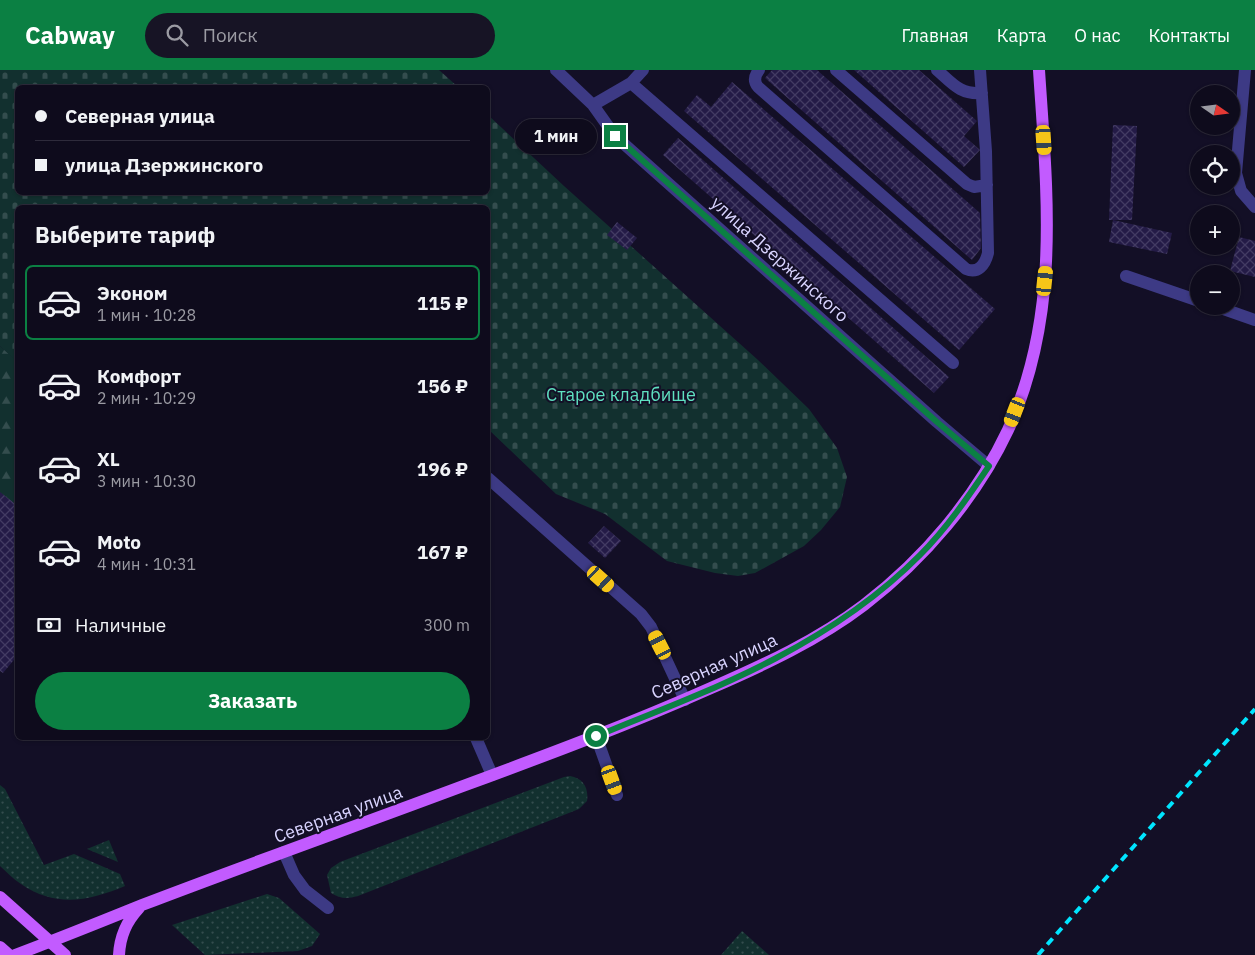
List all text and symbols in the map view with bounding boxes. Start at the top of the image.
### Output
search box [145,13,495,58]
text: Cabway [25,19,115,51]
icon: search [163,21,191,49]
text: Поиск [203,23,258,47]
text: Главная [901,24,969,47]
text: Карта [997,24,1046,47]
text: О нас [1074,24,1121,47]
text: Контакты [1149,24,1230,47]
north arrow [1190,85,1240,135]
map controls [1190,85,1240,315]
text: Северная улица [65,104,215,128]
callout: 1 мин [515,118,598,154]
route end [604,125,626,147]
car [1035,125,1052,155]
text: 1 мин [534,126,578,146]
button: locate [1190,145,1240,195]
text: улица Дзержинского [65,153,263,177]
street label: улица Дзержинского [706,191,854,327]
button: + [1190,205,1240,255]
text: Выберите тариф [35,220,215,249]
car [1035,265,1054,297]
button: − [1190,265,1240,315]
icon: car [37,280,82,325]
text: Эконом [97,281,168,305]
text: 115 ₽ [417,291,468,315]
text: 1 мин · 10:28 [97,305,196,325]
icon: car [37,363,82,408]
text: Комфорт [97,364,181,388]
text: 156 ₽ [417,374,468,398]
park label: Старое кладбище [546,383,696,406]
text: 2 мин · 10:29 [97,388,196,408]
car [1002,395,1027,429]
icon: car [37,446,82,491]
text: XL [97,447,120,471]
text: 196 ₽ [417,457,468,481]
text: 3 мин · 10:30 [97,471,196,491]
icon: car [37,529,82,574]
text: Moto [97,530,141,554]
text: 167 ₽ [417,540,468,564]
text: 4 мин · 10:31 [97,554,196,574]
car [584,563,617,595]
icon: cash [35,611,63,639]
text: Наличные [75,613,166,637]
text: 300 m [423,615,470,635]
car [646,628,673,662]
street label: Северная улица [647,628,781,704]
button: Заказать [35,672,470,730]
route start [585,725,607,747]
car [599,763,624,797]
street label: Северная улица [270,780,406,848]

